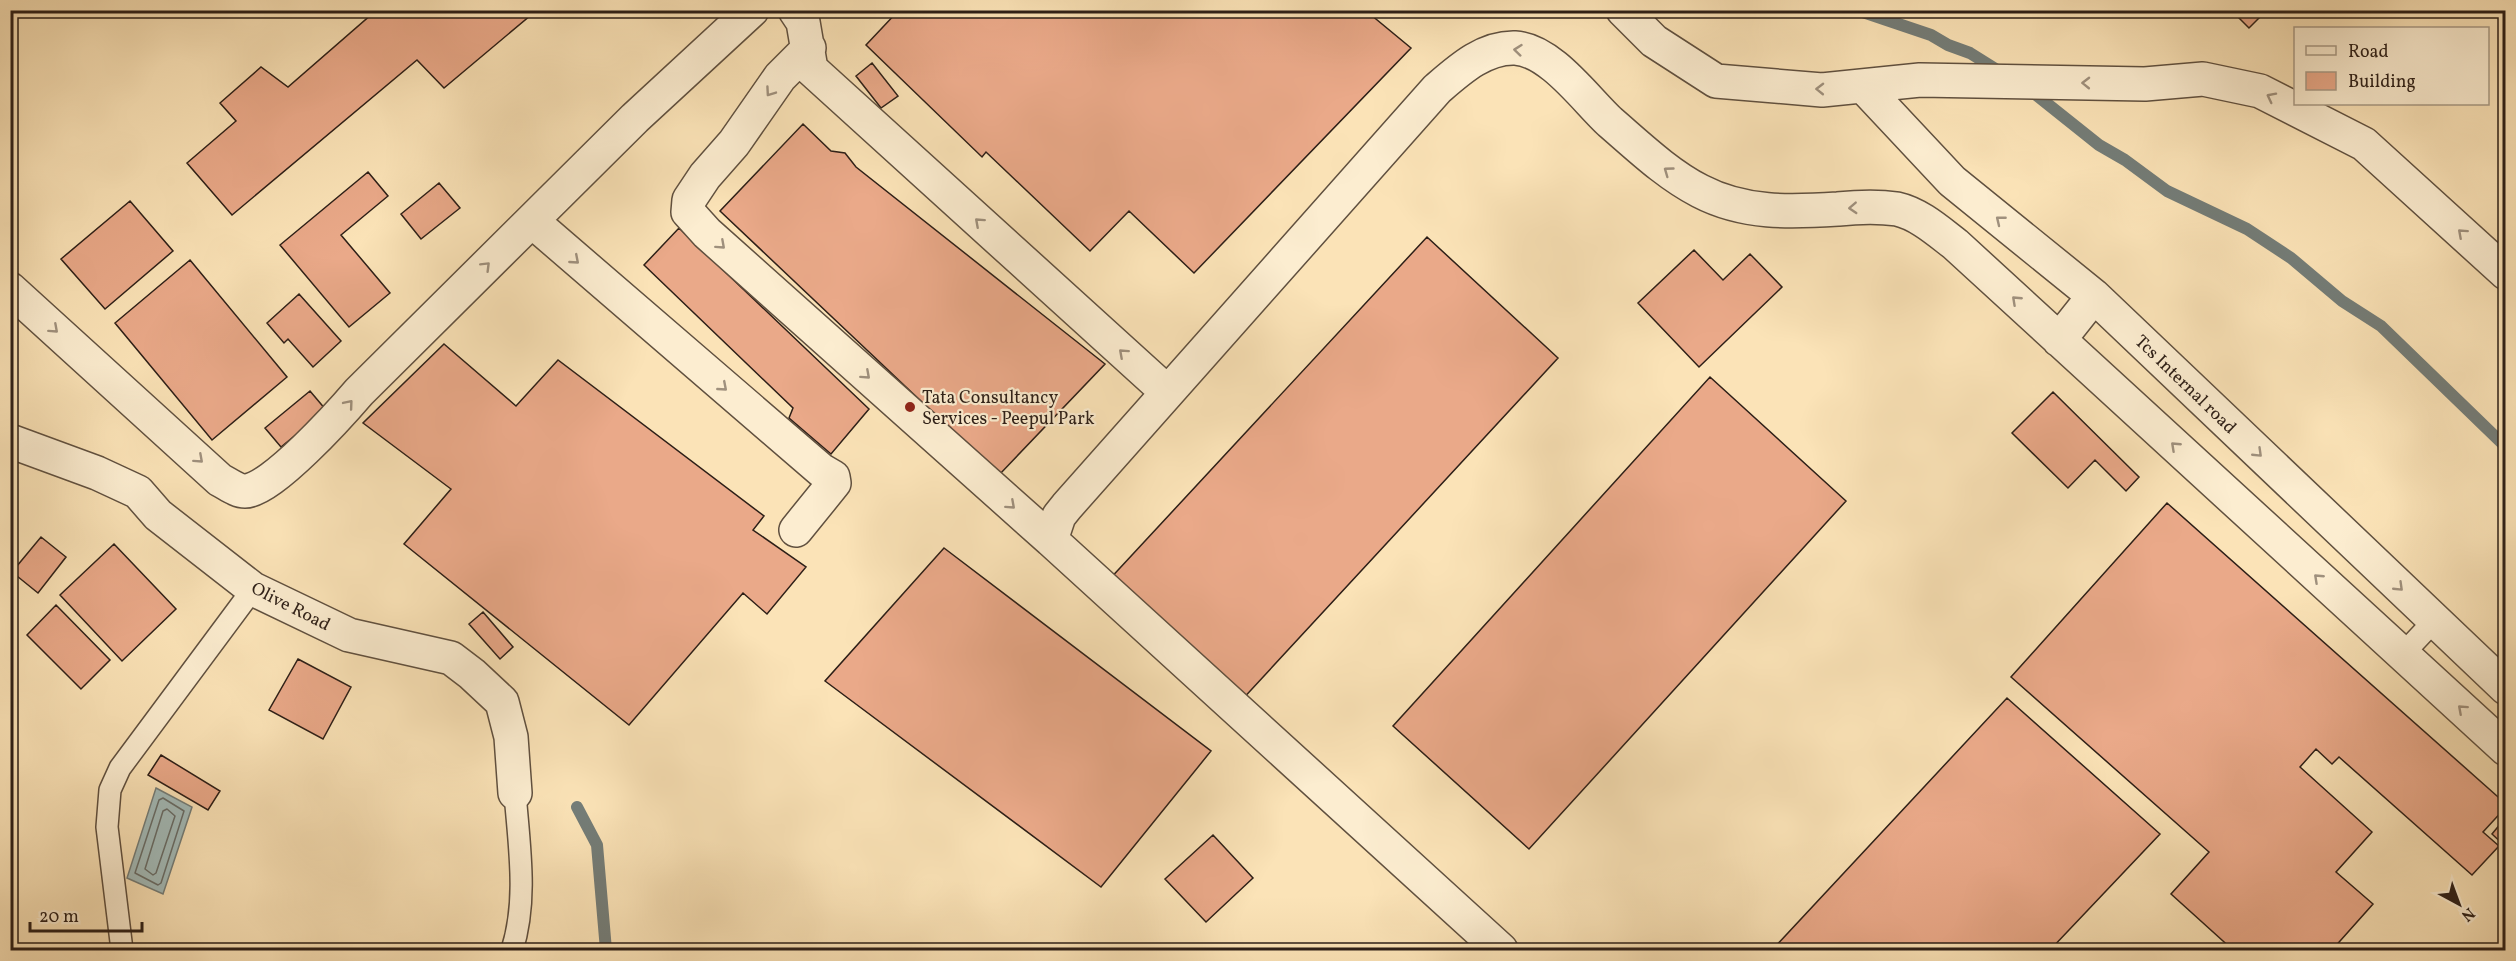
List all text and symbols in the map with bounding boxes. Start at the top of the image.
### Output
legend [2294,27,2489,105]
text: Road [2348,40,2389,65]
one-way arrow [1513,44,1523,57]
text: Building [2348,70,2416,95]
one-way arrow [2082,77,2091,89]
one-way arrow [1816,83,1825,95]
one-way arrow [767,85,778,96]
one-way arrow [2267,93,2277,104]
one-way arrow [1663,167,1674,178]
one-way arrow [1849,201,1858,214]
one-way arrow [1995,216,2006,227]
one-way arrow [975,218,986,229]
one-way arrow [2458,229,2469,240]
one-way arrow [714,238,724,249]
one-way arrow [568,253,579,264]
one-way arrow [480,262,490,273]
one-way arrow [2013,296,2023,307]
one-way arrow [47,322,58,333]
street label: Tcs Internal road [2128,330,2241,440]
one-way arrow [1120,349,1130,360]
one-way arrow [859,368,870,379]
one-way arrow [716,380,727,391]
place label: Tata Consultancy Services - Peepul Park [922,386,1095,432]
one-way arrow [341,400,352,411]
marker: Tata Consultancy Services - Peepul Park [903,400,917,414]
one-way arrow [2171,442,2182,453]
one-way arrow [2251,446,2261,457]
one-way arrow [192,452,202,463]
one-way arrow [1005,498,1015,509]
one-way arrow [2315,574,2325,585]
street label: Olive Road [246,577,334,638]
one-way arrow [2392,580,2403,591]
one-way arrow [2458,706,2469,717]
north arrow [2429,874,2489,934]
scale bar [30,895,142,933]
text: N [2456,902,2479,926]
text: 20 m [39,905,79,930]

